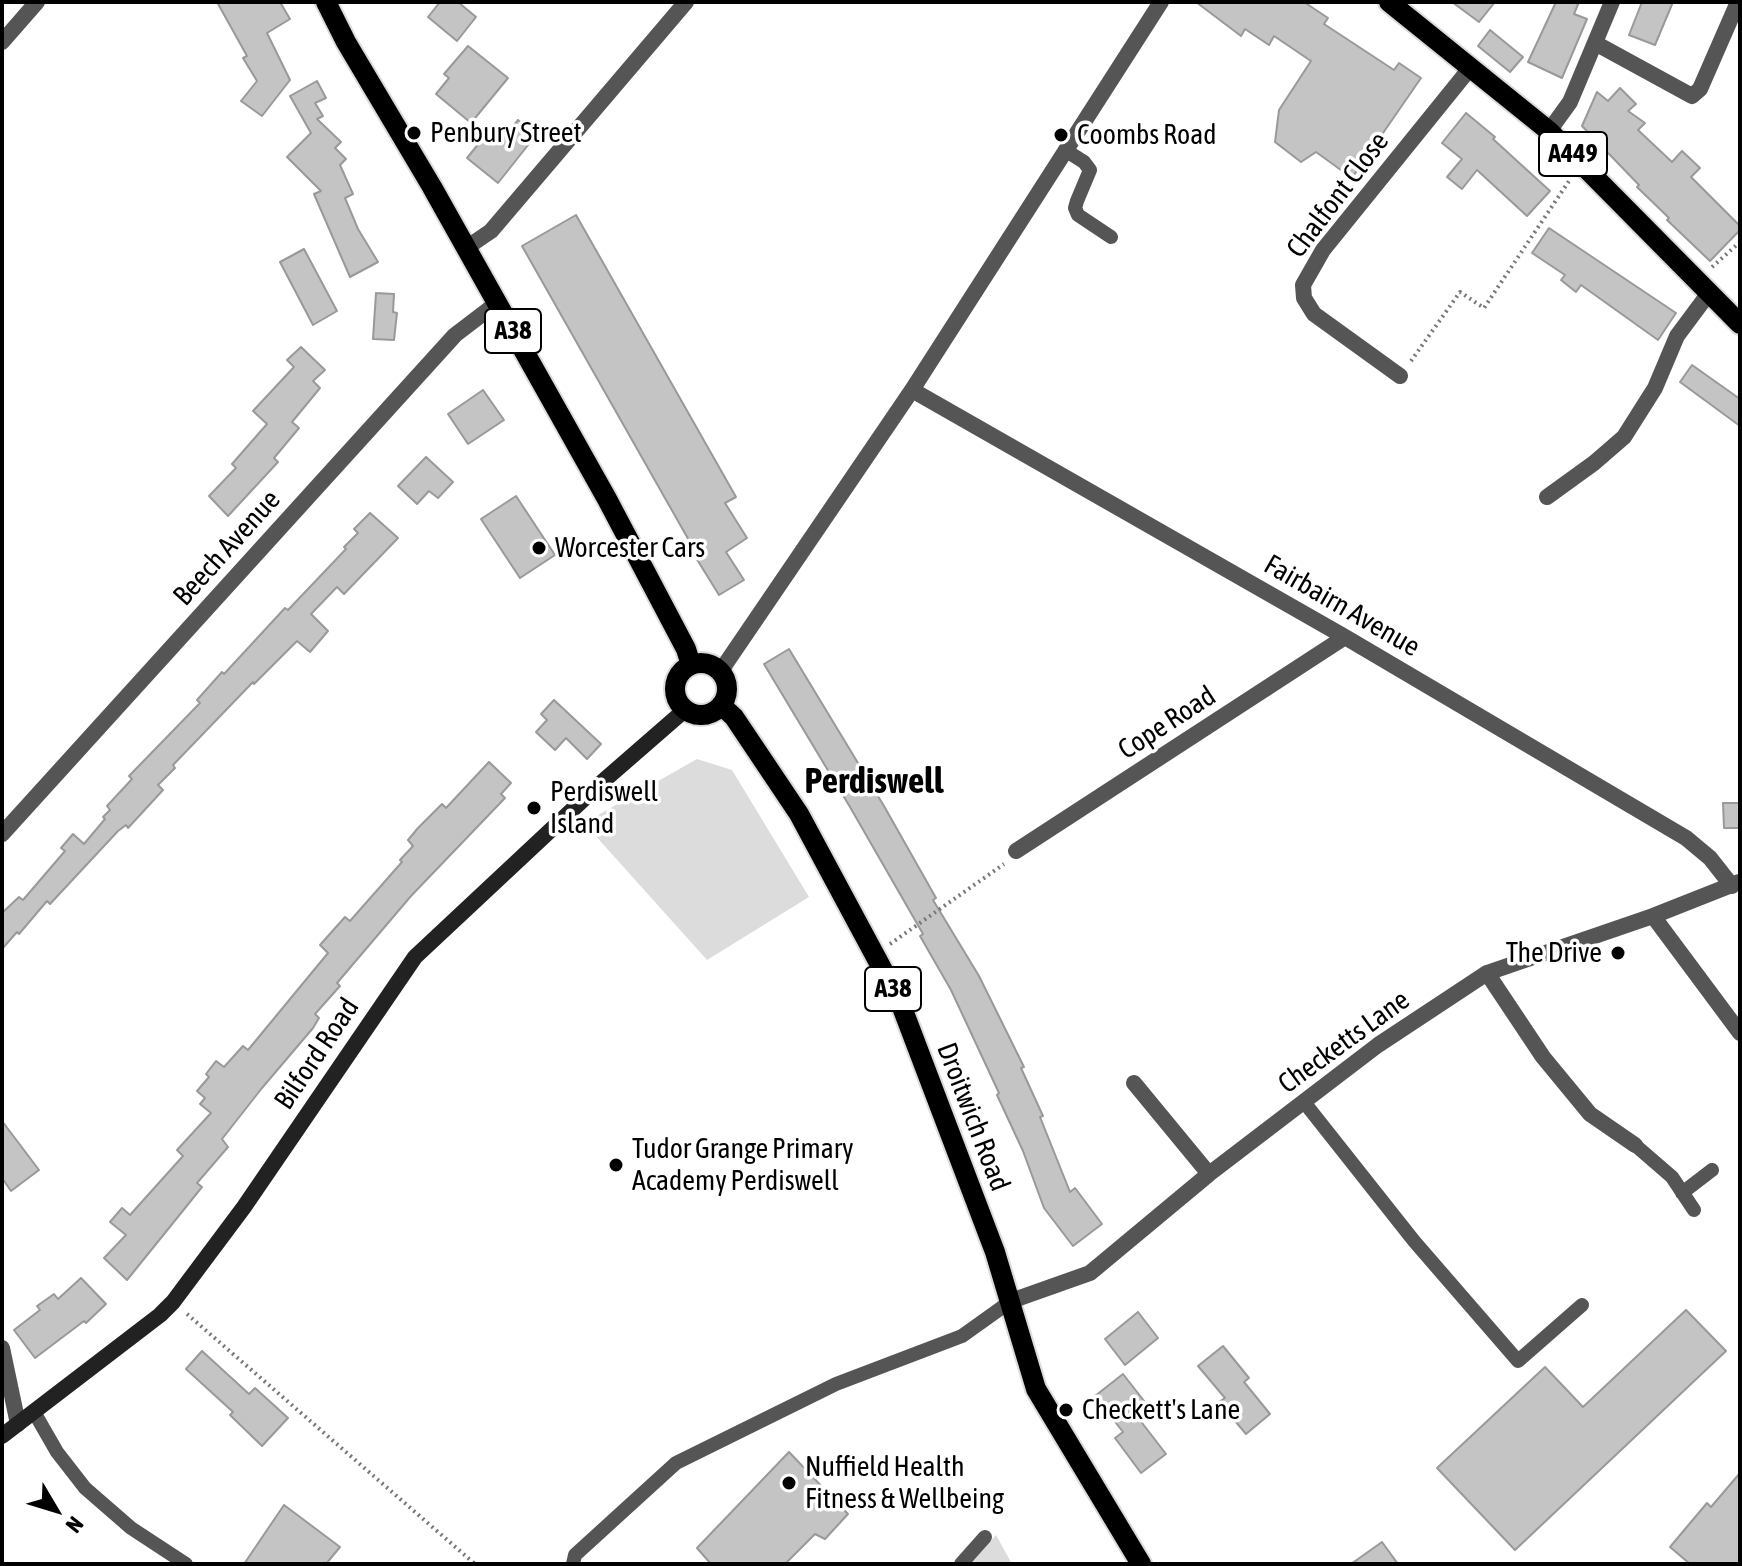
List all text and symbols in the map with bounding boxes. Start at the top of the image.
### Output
place label: Penbury Street [430,116,582,150]
place label: Coombs Road [1077,118,1217,152]
marker: Penbury Street [405,124,423,142]
marker: Coombs Road [1052,126,1070,144]
street label: Chalfont Close [1280,126,1396,264]
road number: A449 [1539,132,1607,176]
road number: A38 [485,309,541,353]
street label: Beech Avenue [166,483,288,613]
place label: Worcester Cars [555,531,705,565]
marker: Worcester Cars [530,539,548,557]
street label: Fairbairn Avenue [1258,548,1426,664]
street label: Cope Road [1112,679,1222,767]
district label: Perdiswell [805,760,943,804]
place label: Perdiswell Island [550,775,658,841]
marker: Perdiswell Island [525,799,543,817]
place label: The Drive [1506,936,1602,970]
marker: The Drive [1609,944,1627,962]
road number: A38 [865,967,921,1011]
street label: Checketts Lane [1272,983,1416,1101]
street label: Bilford Road [268,992,366,1116]
street label: Droitwich Road [929,1038,1017,1196]
place label: Tudor Grange Primary Academy Perdiswell [632,1132,854,1198]
marker: Tudor Grange Primary Academy Perdiswell [607,1156,625,1174]
place label: Checkett's Lane [1082,1393,1240,1427]
marker: Checkett's Lane [1057,1401,1075,1419]
place label: Nuffield Health Fitness & Wellbeing [805,1450,1004,1516]
north arrow [16,1470,96,1550]
marker: Nuffield Health Fitness & Wellbeing [780,1474,798,1492]
text: N [61,1512,89,1538]

